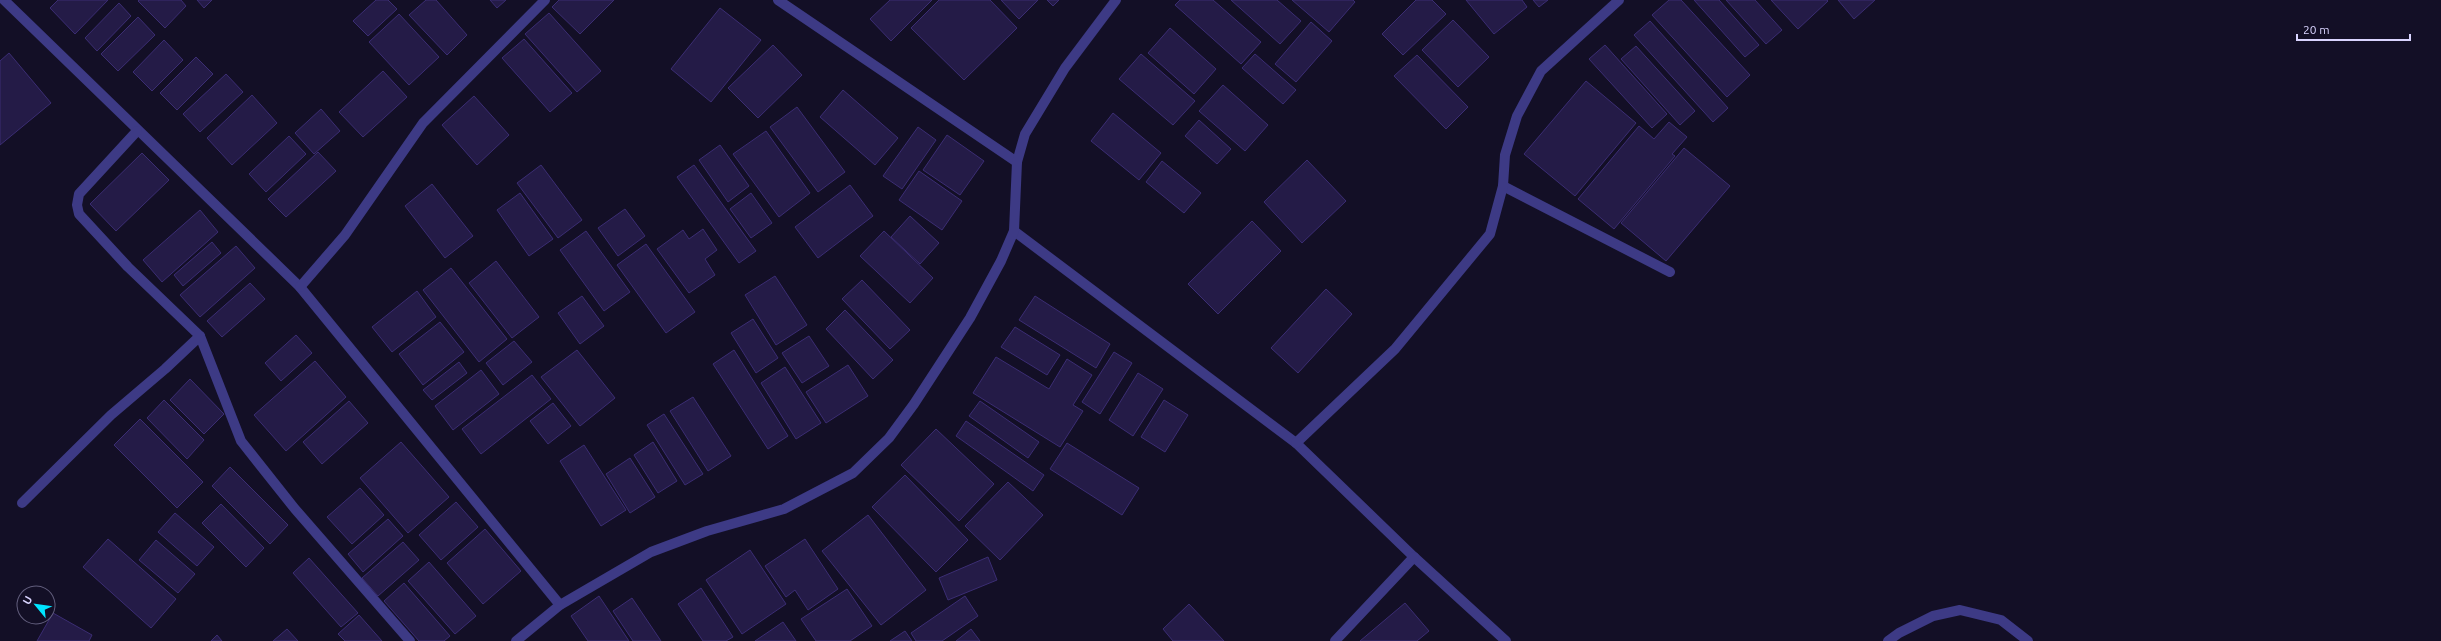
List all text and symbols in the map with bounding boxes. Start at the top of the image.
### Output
scale bar [2297,16,2410,42]
text: 20 m [2303,23,2330,36]
north arrow [16,585,56,625]
text: U [20,594,34,606]

